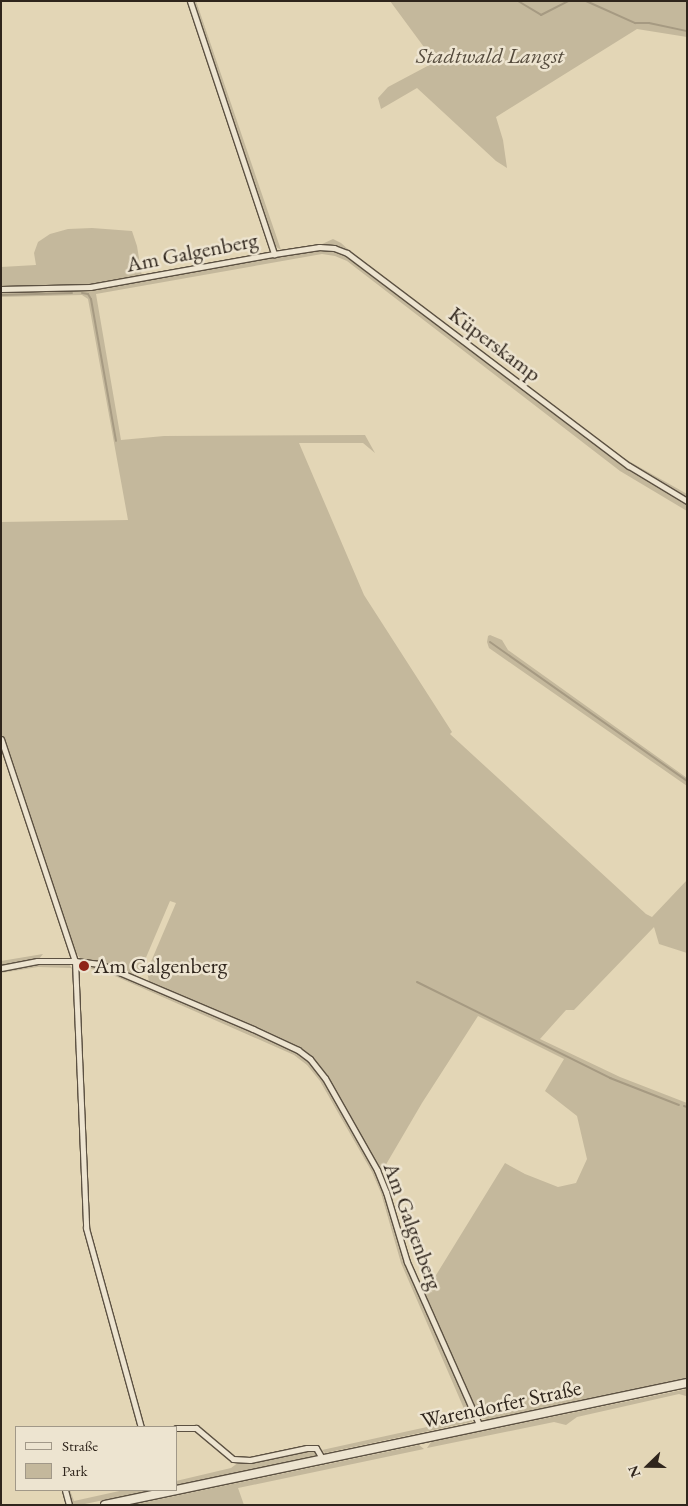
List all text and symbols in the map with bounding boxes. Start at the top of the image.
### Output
park label: Stadtwald Langst [416,43,564,69]
street label: Am Galgenberg [124,226,260,278]
street label: Küperskamp [444,301,546,387]
place label: Am Galgenberg [94,953,227,979]
marker: Am Galgenberg [78,960,90,972]
street label: Am Galgenberg [378,1159,448,1293]
street label: Warendorfer Straße [418,1374,584,1434]
legend [15,1426,178,1491]
text: Straße [62,1436,98,1455]
north arrow [623,1441,673,1491]
text: Park [62,1461,88,1480]
text: N [624,1463,645,1480]

